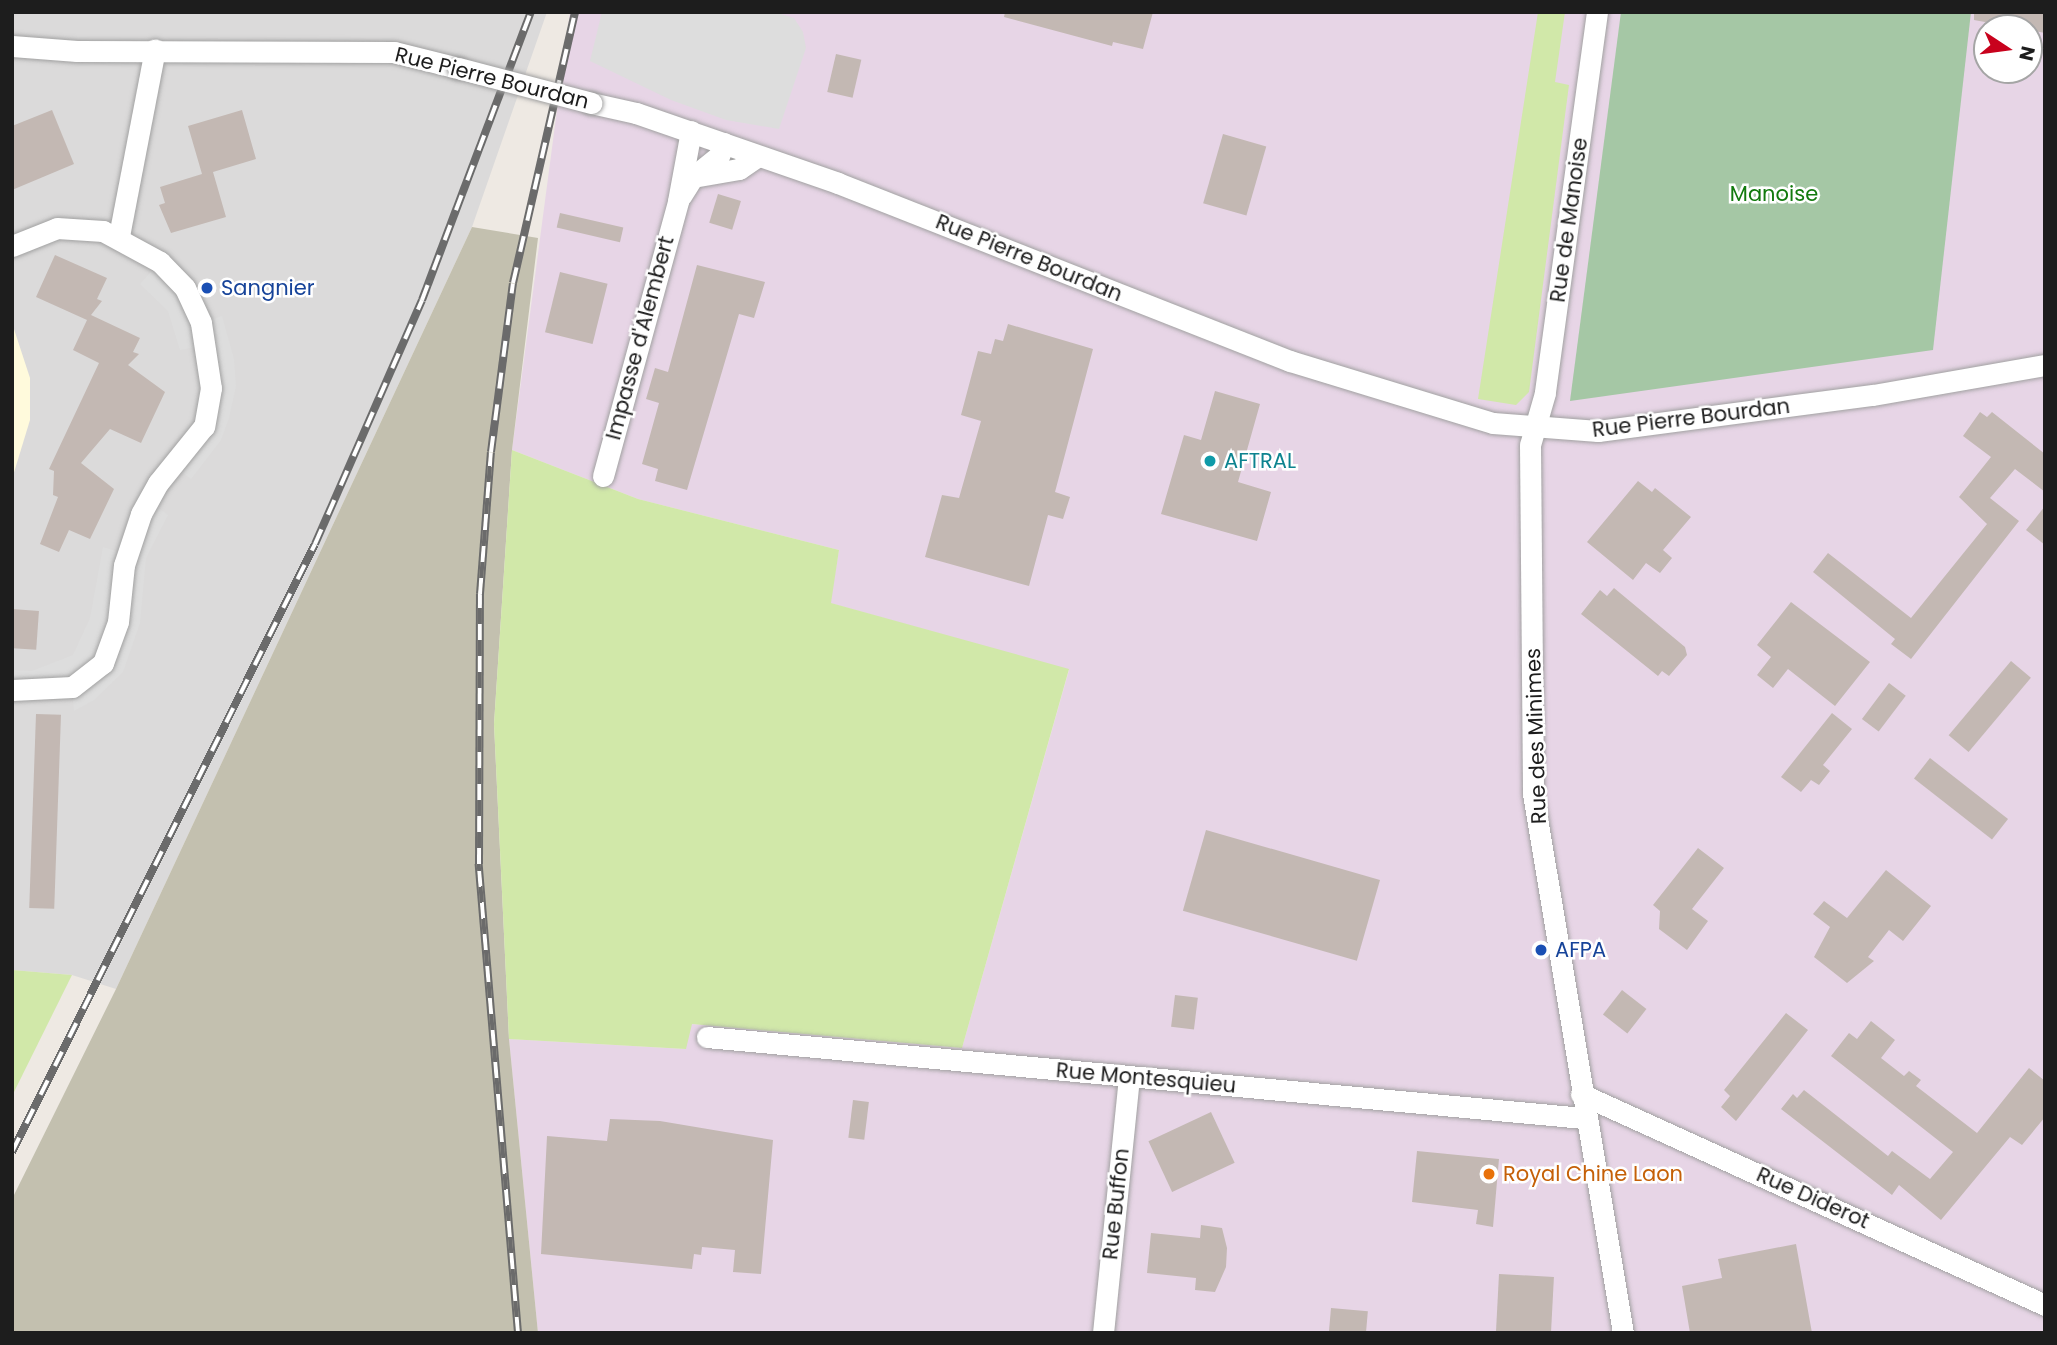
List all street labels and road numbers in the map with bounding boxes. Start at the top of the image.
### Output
street label: Rue Pierre Bourdan [392,42,592,114]
street label: Rue de Manoise [1545,136,1593,304]
street label: Rue Pierre Bourdan [932,209,1126,307]
street label: Impasse d'Alembert [601,233,679,443]
street label: Rue Pierre Bourdan [1591,393,1791,443]
street label: Rue des Minimes [1520,648,1552,824]
street label: Rue Montesquieu [1055,1058,1237,1098]
street label: Rue Buffon [1098,1147,1134,1261]
street label: Rue Diderot [1753,1162,1873,1234]

